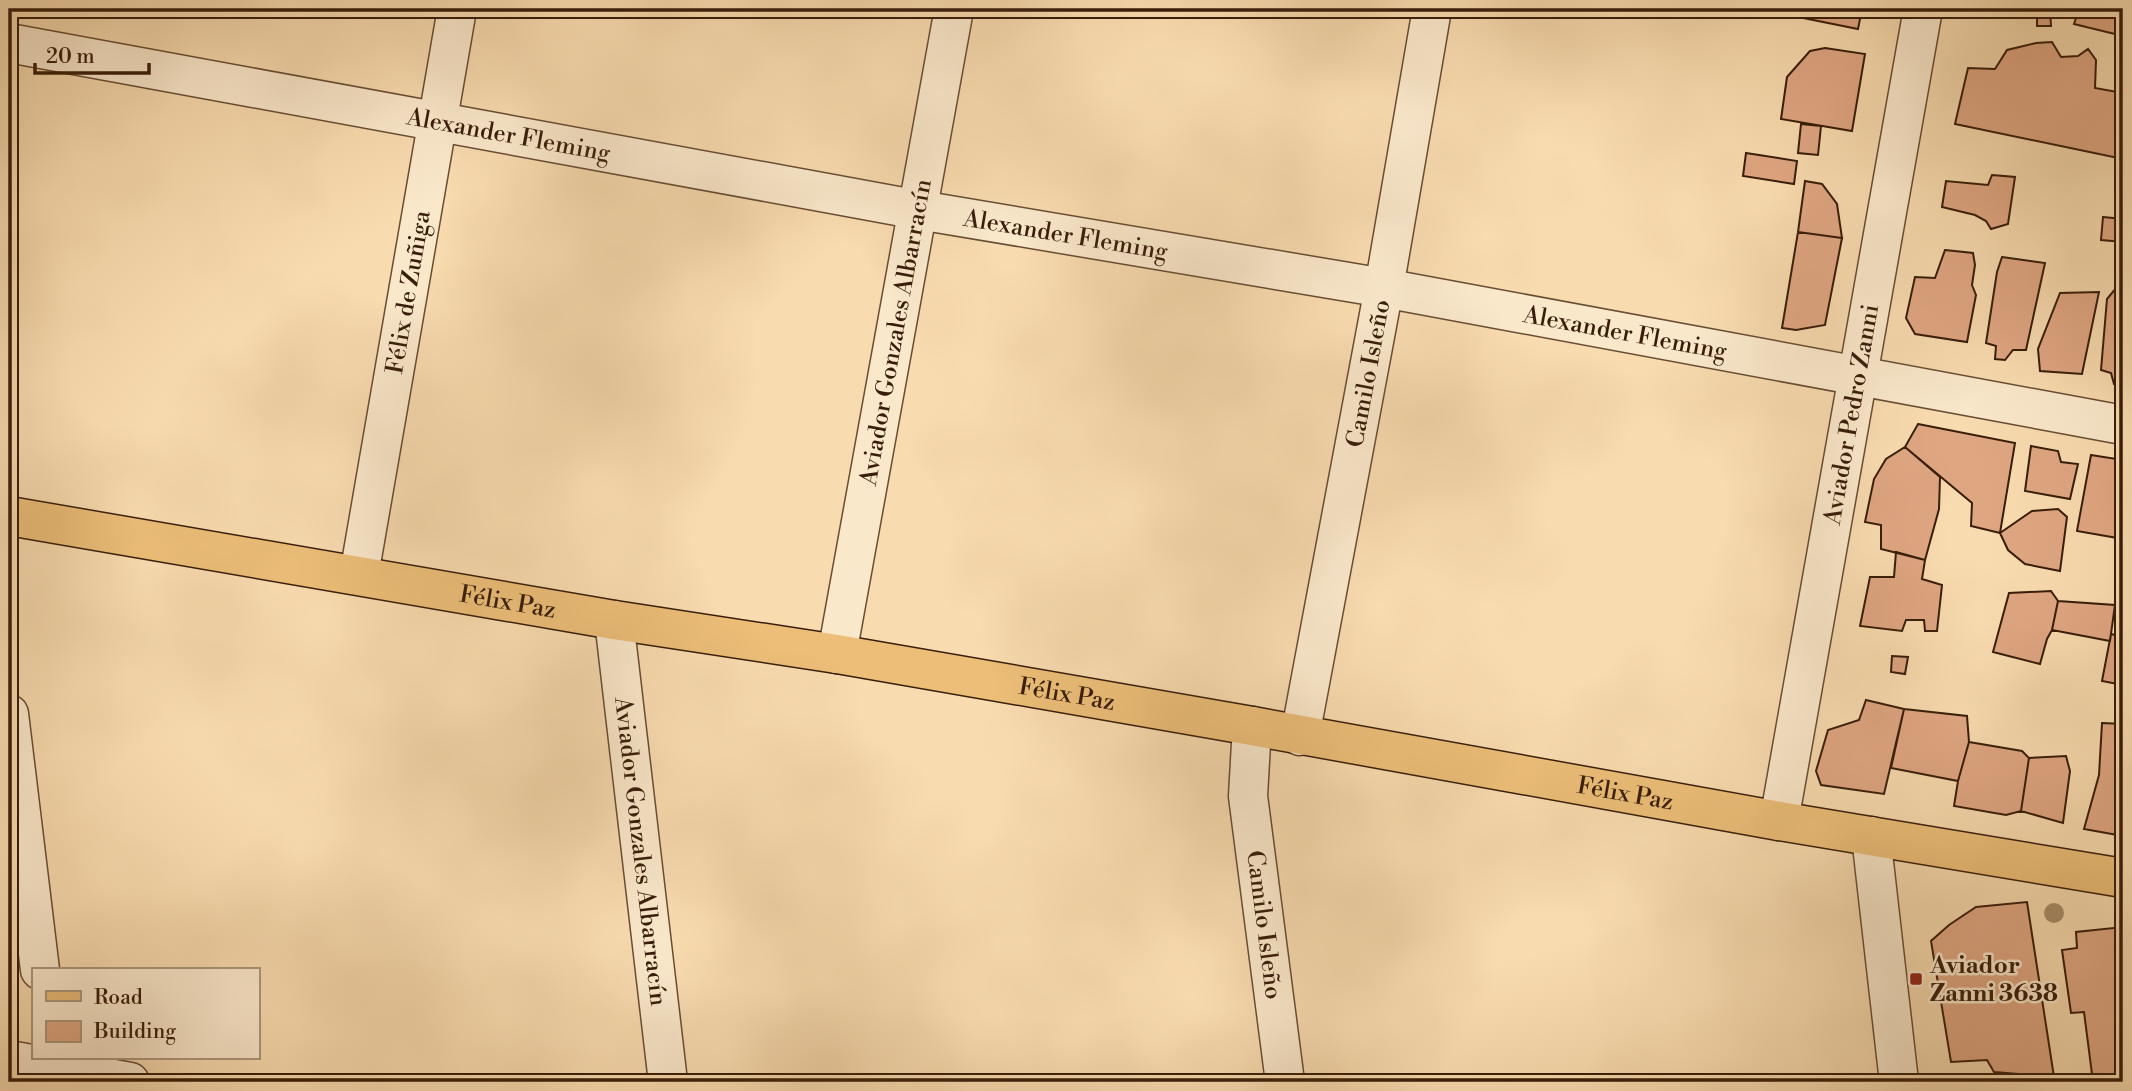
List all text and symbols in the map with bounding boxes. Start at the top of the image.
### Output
scale bar [35,32,149,76]
text: 20 m [46,44,95,70]
street label: Alexander Fleming [403,102,613,169]
street label: Aviador Gonzales Albarracín [854,177,939,489]
street label: Alexander Fleming [960,204,1170,268]
street label: Félix de Zuñiga [380,208,438,376]
street label: Camilo Isleño [1340,297,1398,450]
street label: Alexander Fleming [1520,300,1730,367]
street label: Aviador Pedro Zanni [1818,302,1886,528]
street label: Félix Paz [457,580,558,626]
street label: Félix Paz [1016,672,1117,718]
street label: Aviador Gonzales Albarracín [607,694,673,1008]
street label: Félix Paz [1575,771,1676,818]
street label: Camilo Isleño [1239,849,1288,1001]
place label: Aviador Zanni 3638 [1929,951,2058,1009]
legend [32,968,259,1060]
marker: Aviador Zanni 3638 [1908,971,1924,987]
text: Road [94,985,143,1011]
text: Building [93,1019,176,1045]

